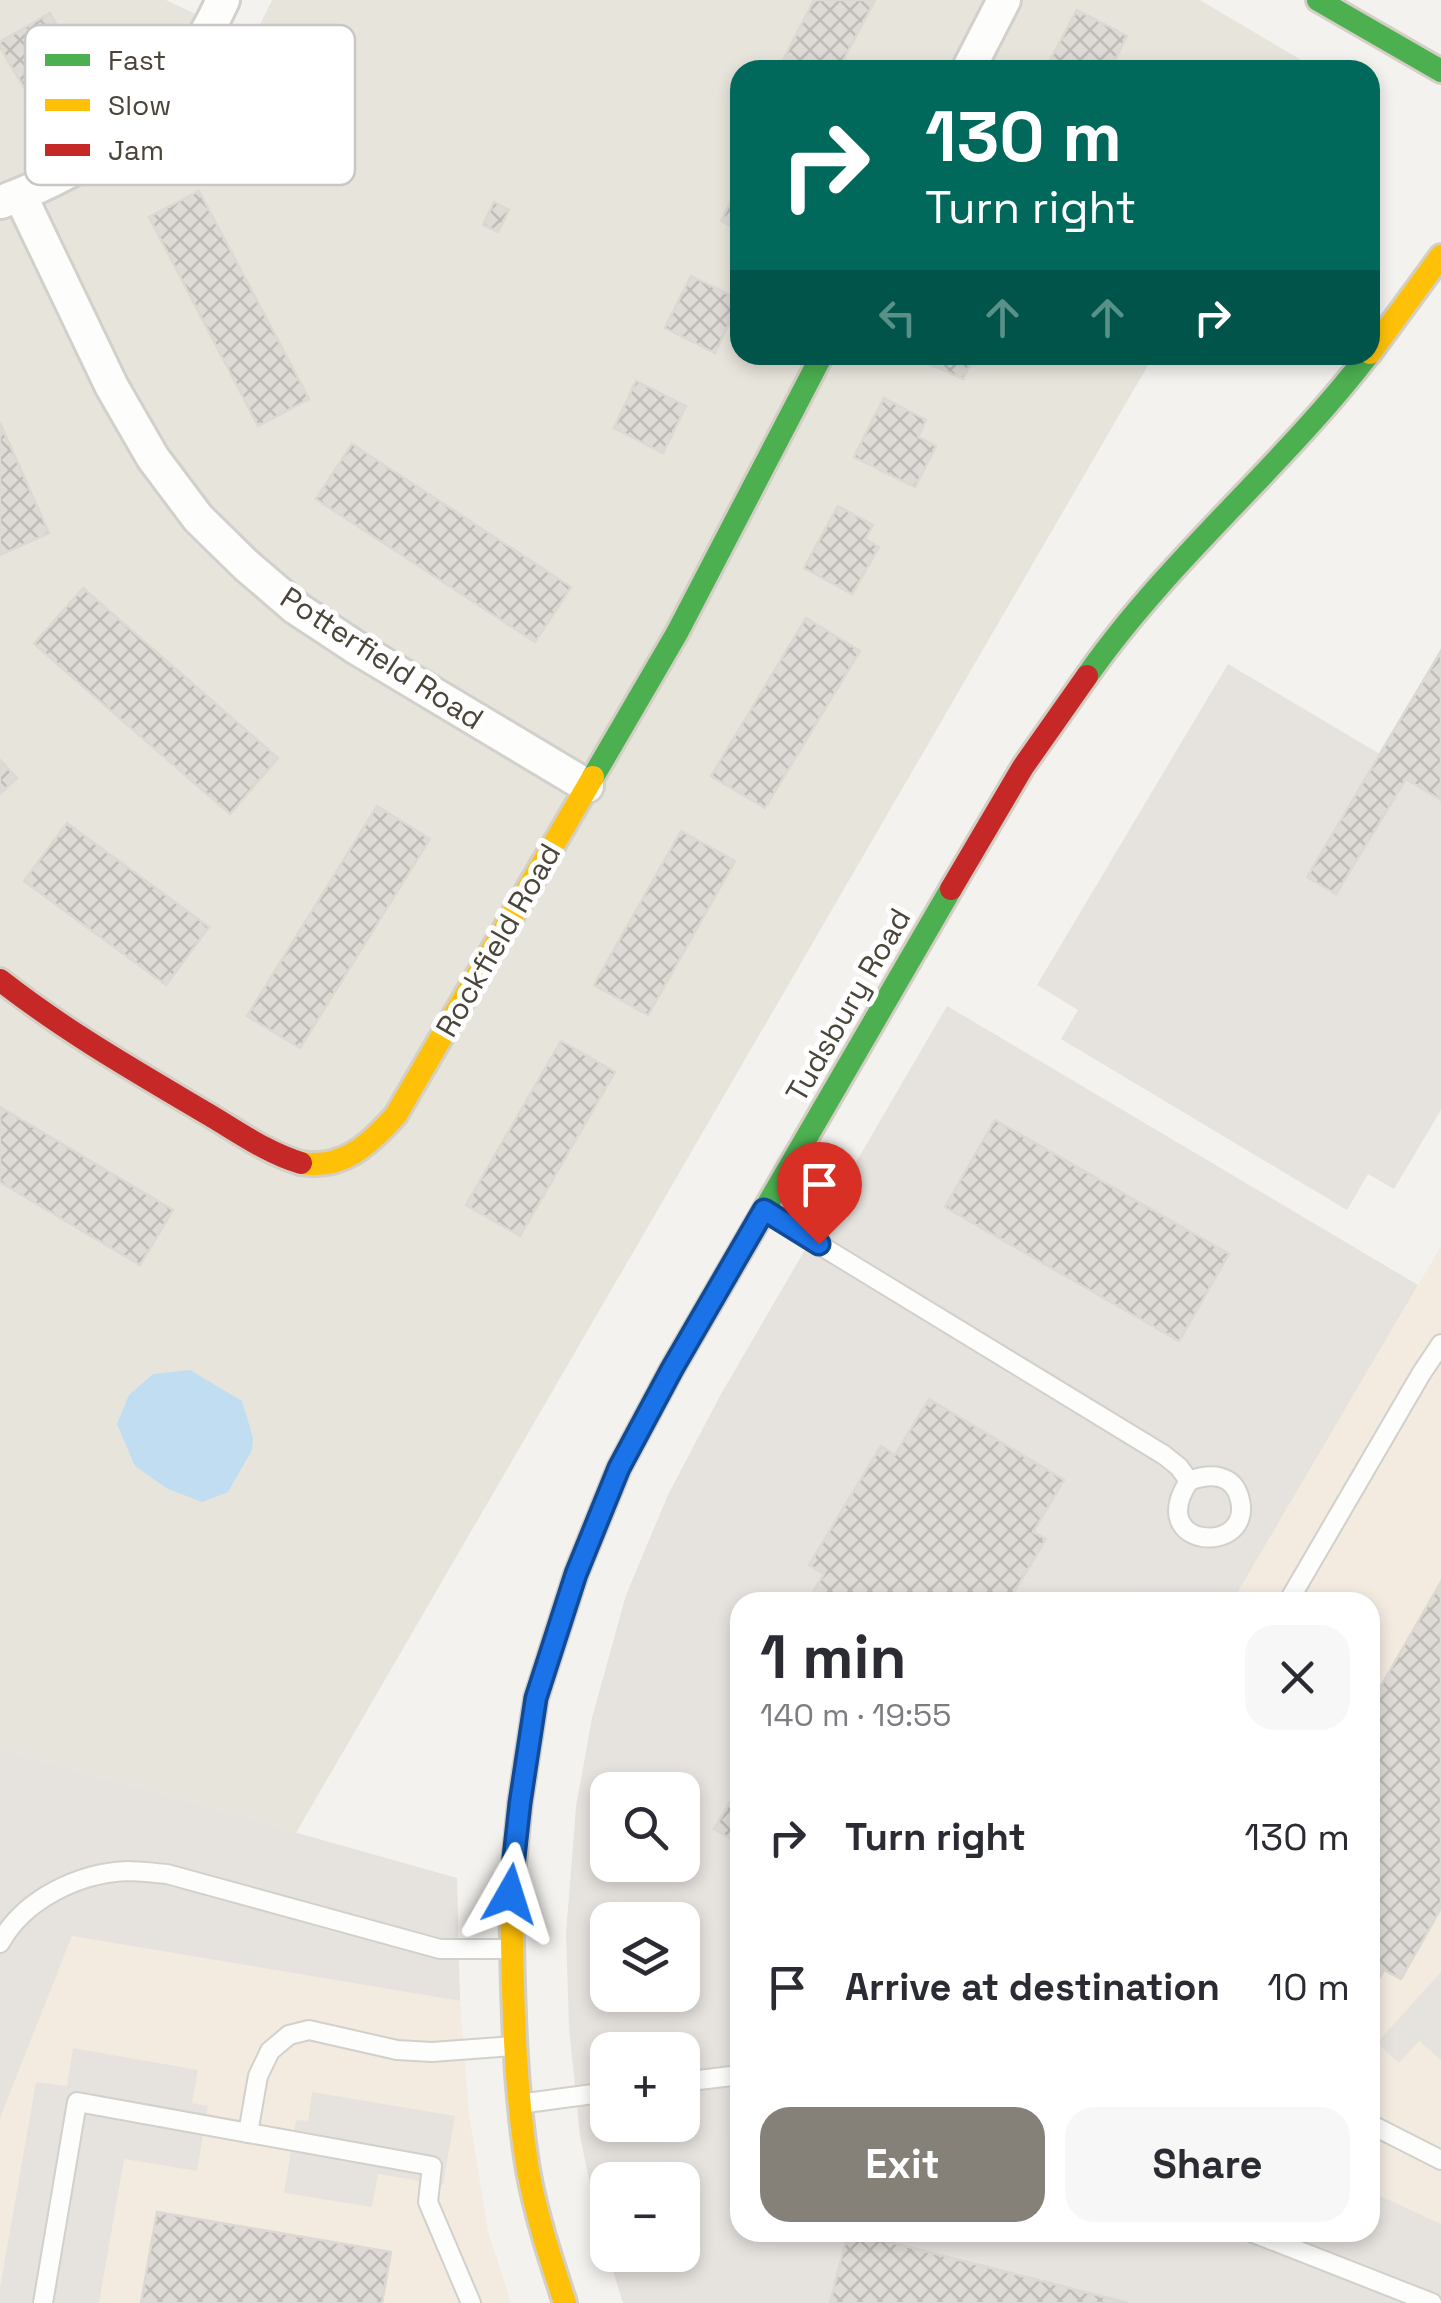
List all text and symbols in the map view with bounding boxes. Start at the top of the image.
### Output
legend [25,25,355,185]
text: Fast [108,42,166,78]
text: Slow [108,87,171,123]
text: 130 m [925,92,1122,181]
icon: right [760,100,890,230]
text: Jam [108,132,164,168]
text: Turn right [925,179,1136,236]
icon: left [870,290,925,345]
icon: ahead [975,290,1030,345]
icon: ahead [1080,290,1135,345]
icon: right [1185,290,1240,345]
street label: Potterfield Road [273,578,491,738]
street label: Rockfield Road [427,836,569,1044]
street label: Tudsbury Road [777,901,919,1109]
pin [777,1142,862,1245]
icon: arrive [792,1157,847,1212]
text: 1 min [760,1619,907,1696]
button: close [1245,1625,1350,1730]
text: 140 m · 19:55 [760,1695,951,1735]
map controls [590,1772,700,2272]
button: search [590,1772,700,1882]
icon: right [760,1810,815,1865]
text: Turn right [845,1813,1026,1861]
text: 130 m [1244,1813,1350,1861]
position arrow [458,1842,562,1946]
button: layers [590,1902,700,2012]
icon: arrive [760,1960,815,2015]
text: Arrive at destination [845,1963,1220,2011]
text: 10 m [1267,1963,1350,2011]
button: + [590,2032,700,2142]
button: Exit [760,2107,1045,2222]
button: Share [1065,2107,1350,2222]
button: − [590,2162,700,2272]

